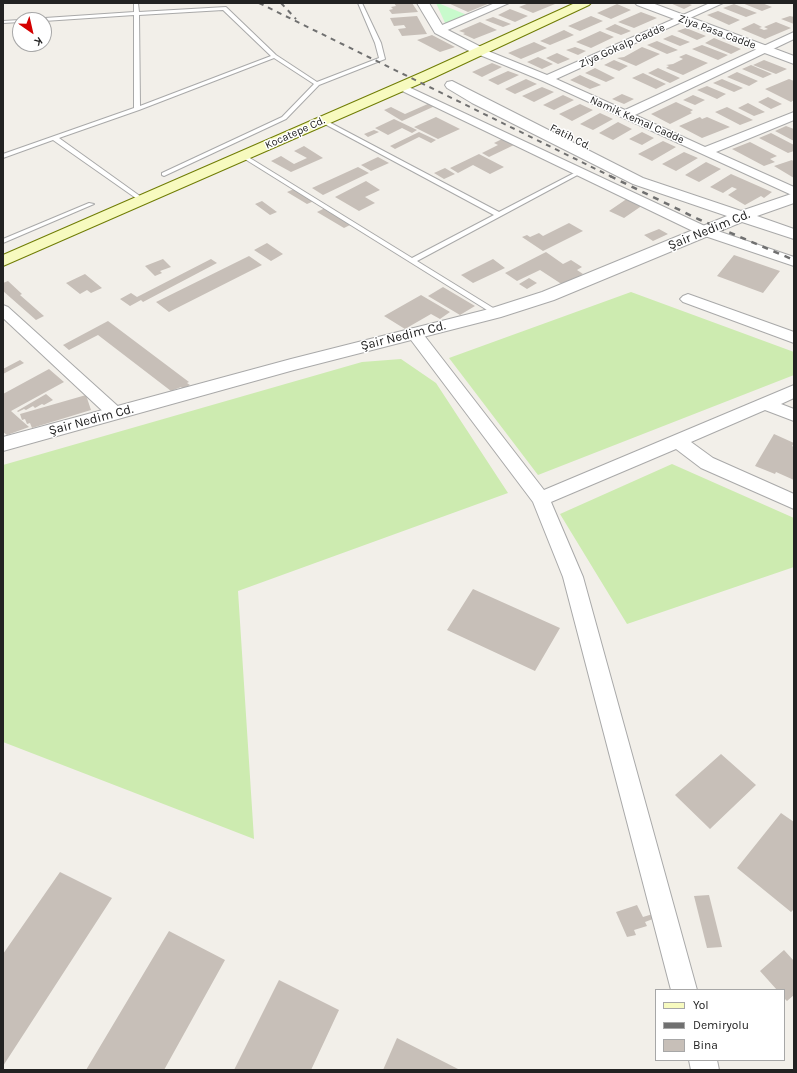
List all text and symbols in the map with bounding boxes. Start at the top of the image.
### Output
north arrow [12,12,52,52]
street label: Ziya Pasa Cadde [676,12,758,52]
street label: Ziya Gokalp Cadde [577,21,667,71]
text: K [32,34,45,49]
street label: Namik Kemal Cadde [588,93,686,147]
street label: Kocatepe Cd. [263,114,327,152]
street label: Fatih Cd. [548,121,592,153]
street label: Şair Nedim Cd. [666,206,752,254]
street label: Şair Nedim Cd. [359,318,447,354]
street label: Şair Nedim Cd. [47,401,135,439]
legend [655,989,785,1061]
text: Yol [693,998,709,1012]
text: Demiryolu [693,1018,749,1032]
text: Bina [693,1038,718,1052]

